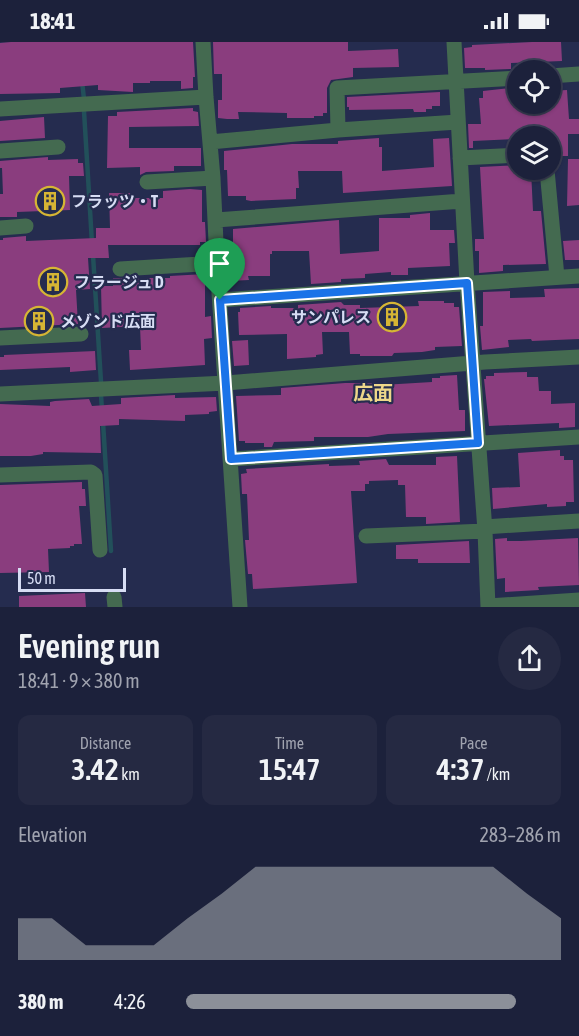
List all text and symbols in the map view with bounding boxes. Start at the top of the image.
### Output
text: 18:41 [30,8,75,34]
map controls [507,60,561,180]
button: locate [507,60,561,114]
button: layers [507,126,561,180]
building icon: フラッツ・T [34,185,66,217]
place label: フラッツ・T [71,192,159,210]
pin [194,238,245,300]
icon: arrive [203,247,236,280]
building icon: フラージュ D [37,266,69,298]
place label: フラージュ D [74,273,164,291]
building icon: サンパレス [376,301,408,333]
building icon: メゾンド広面 [23,305,55,337]
place label: サンパレス [291,308,371,326]
place label: メゾンド広面 [60,312,156,330]
district label: 広面 [353,381,393,404]
scale bar [18,565,126,592]
text: 50 m [27,569,56,587]
text: Evening run [18,627,160,665]
button: share [498,627,561,690]
text: 18:41 · 9 × 380 m [18,669,140,692]
text: Distance [80,734,131,752]
text: Time [275,734,304,752]
text: Pace [459,734,488,752]
text: 3.42 [71,752,119,786]
text: 15:47 [259,752,320,786]
text: 4:37 [437,752,484,786]
text: km [119,765,140,783]
text: /km [484,765,510,783]
text: Elevation [18,823,87,846]
text: 283–286 m [479,823,561,846]
text: 380 m [18,990,63,1013]
text: 4:26 [114,990,146,1013]

